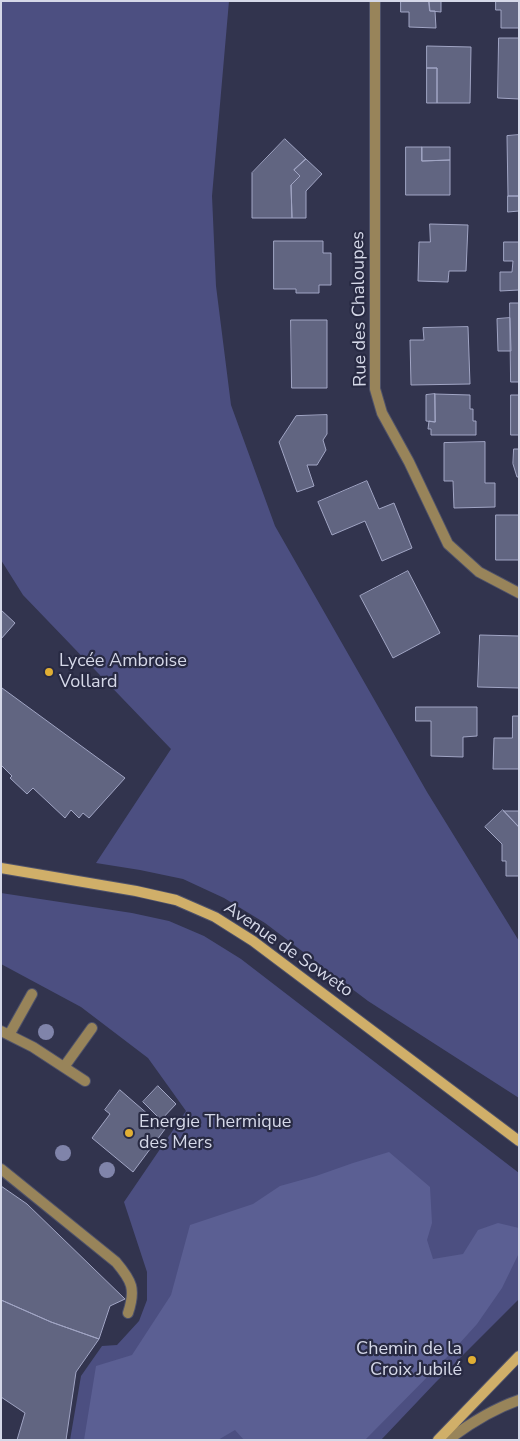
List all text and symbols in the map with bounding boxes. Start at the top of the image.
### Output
street label: Rue des Chaloupes [348,231,372,387]
place label: Lycée Ambroise Vollard [59,651,187,694]
marker: Lycée Ambroise Vollard [43,666,55,678]
street label: Avenue de Soweto [219,897,357,1003]
place label: Energie Thermique des Mers [139,1112,291,1154]
marker: Energie Thermique des Mers [123,1127,135,1139]
place label: Chemin de la Croix Jubilé [356,1339,462,1382]
marker: Chemin de la Croix Jubilé [466,1354,478,1366]

